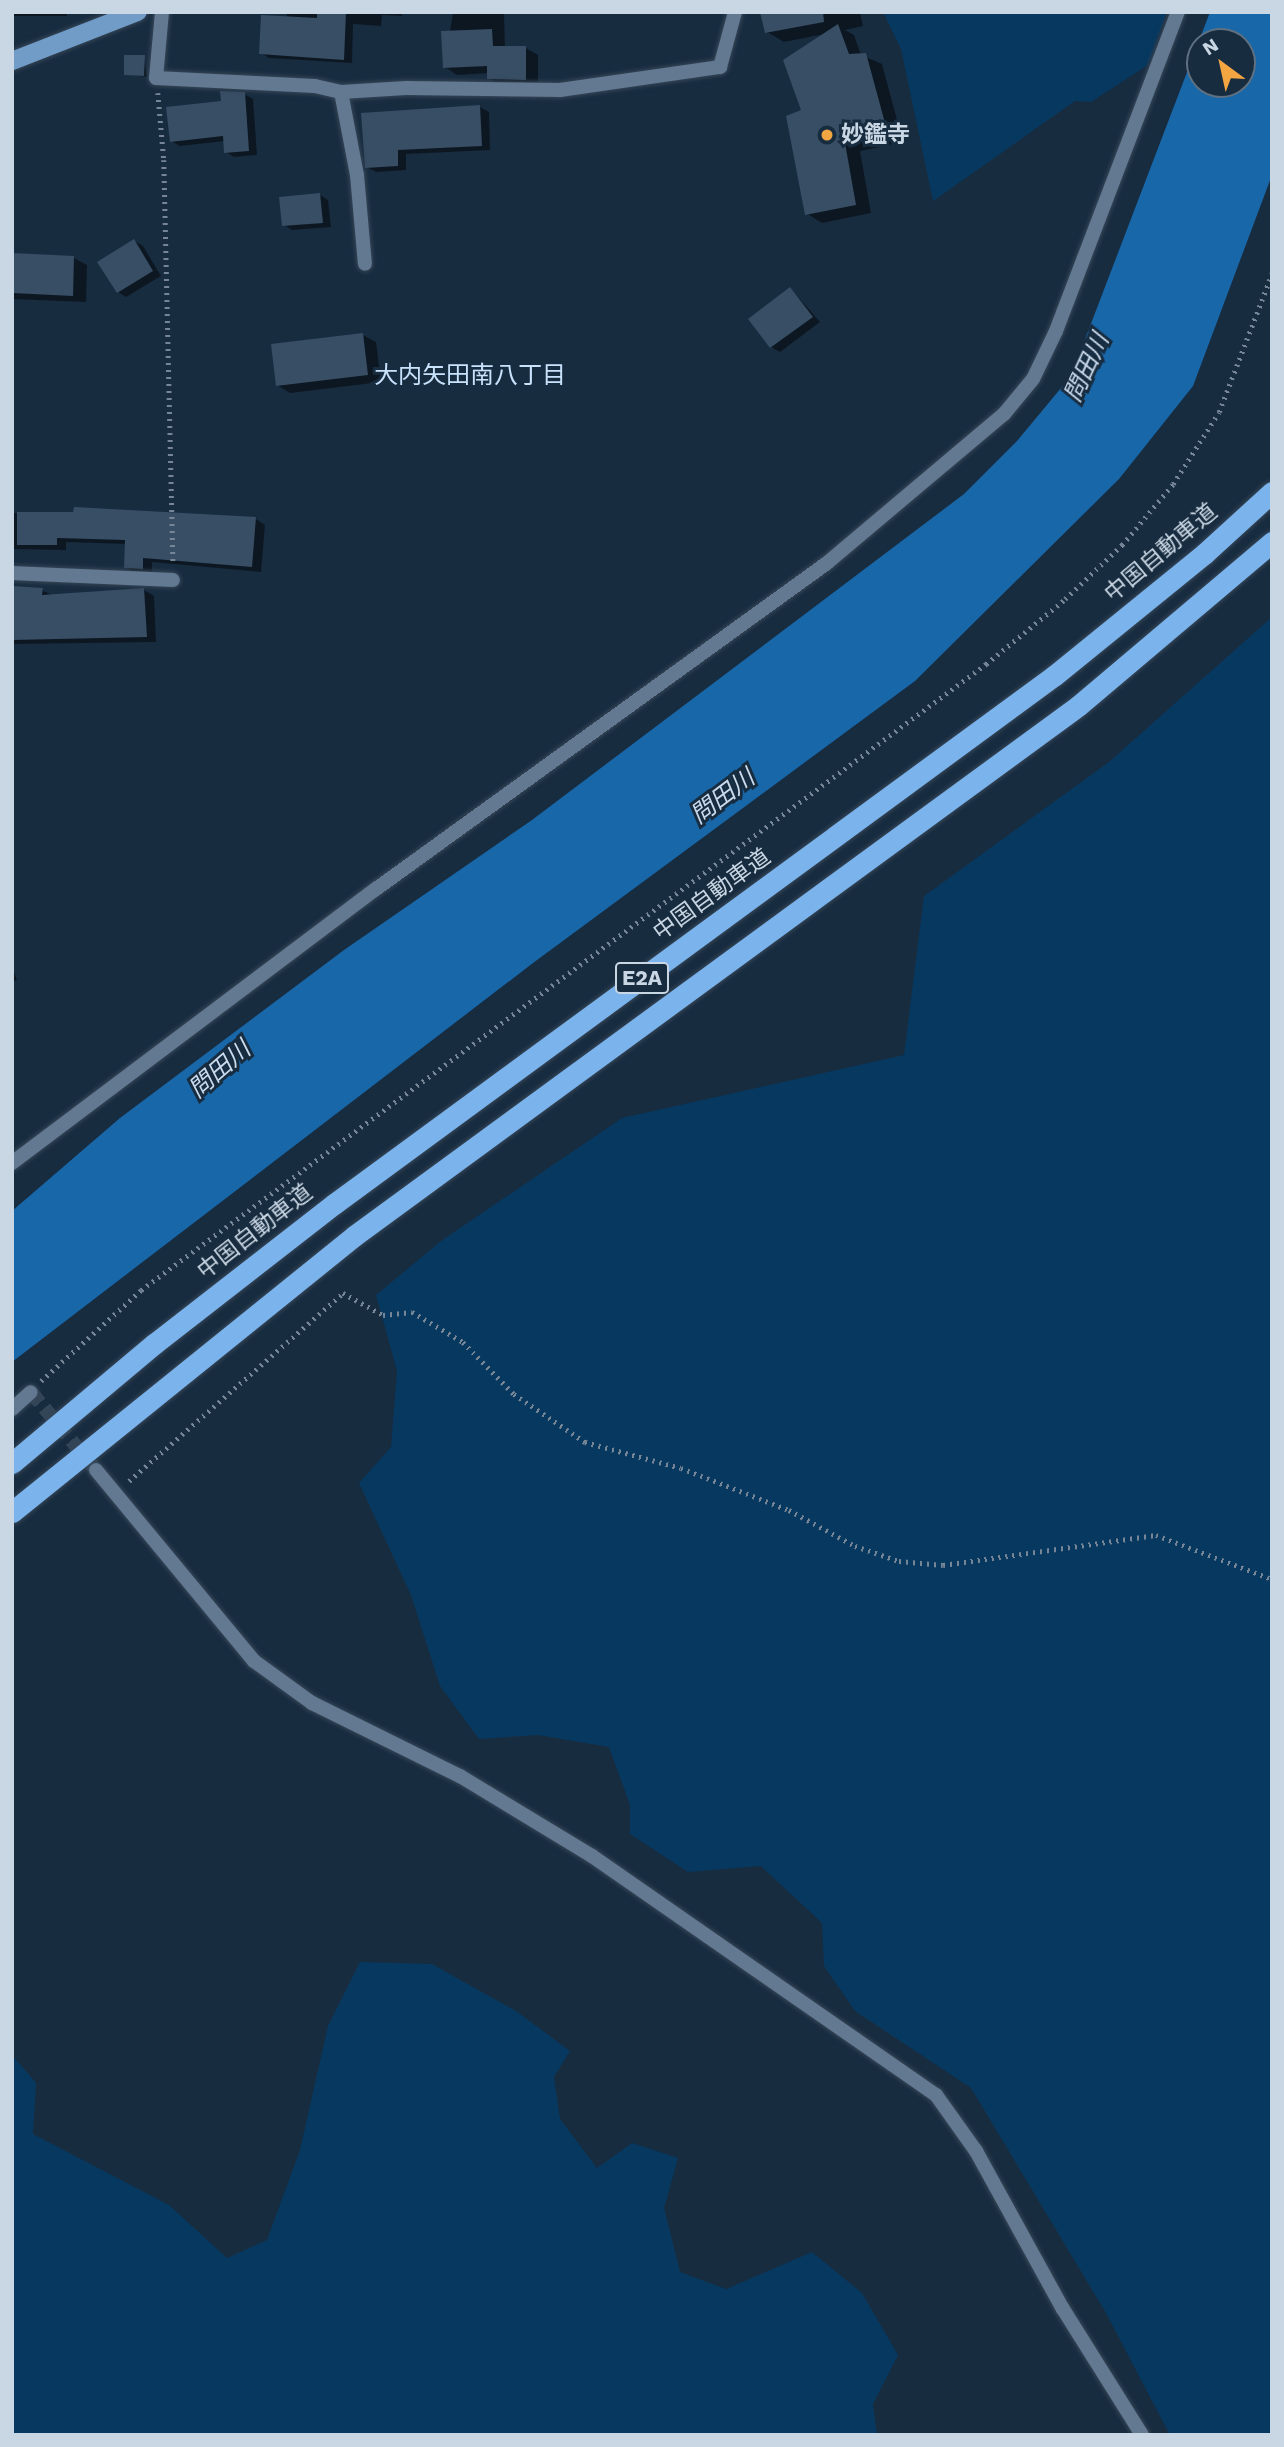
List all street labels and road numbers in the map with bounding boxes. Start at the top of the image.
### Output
street label: 中国自動車道 [1099,498,1223,608]
street label: 中国自動車道 [648,843,776,947]
road number: E2A [614,960,670,996]
street label: 中国自動車道 [192,1179,318,1285]

